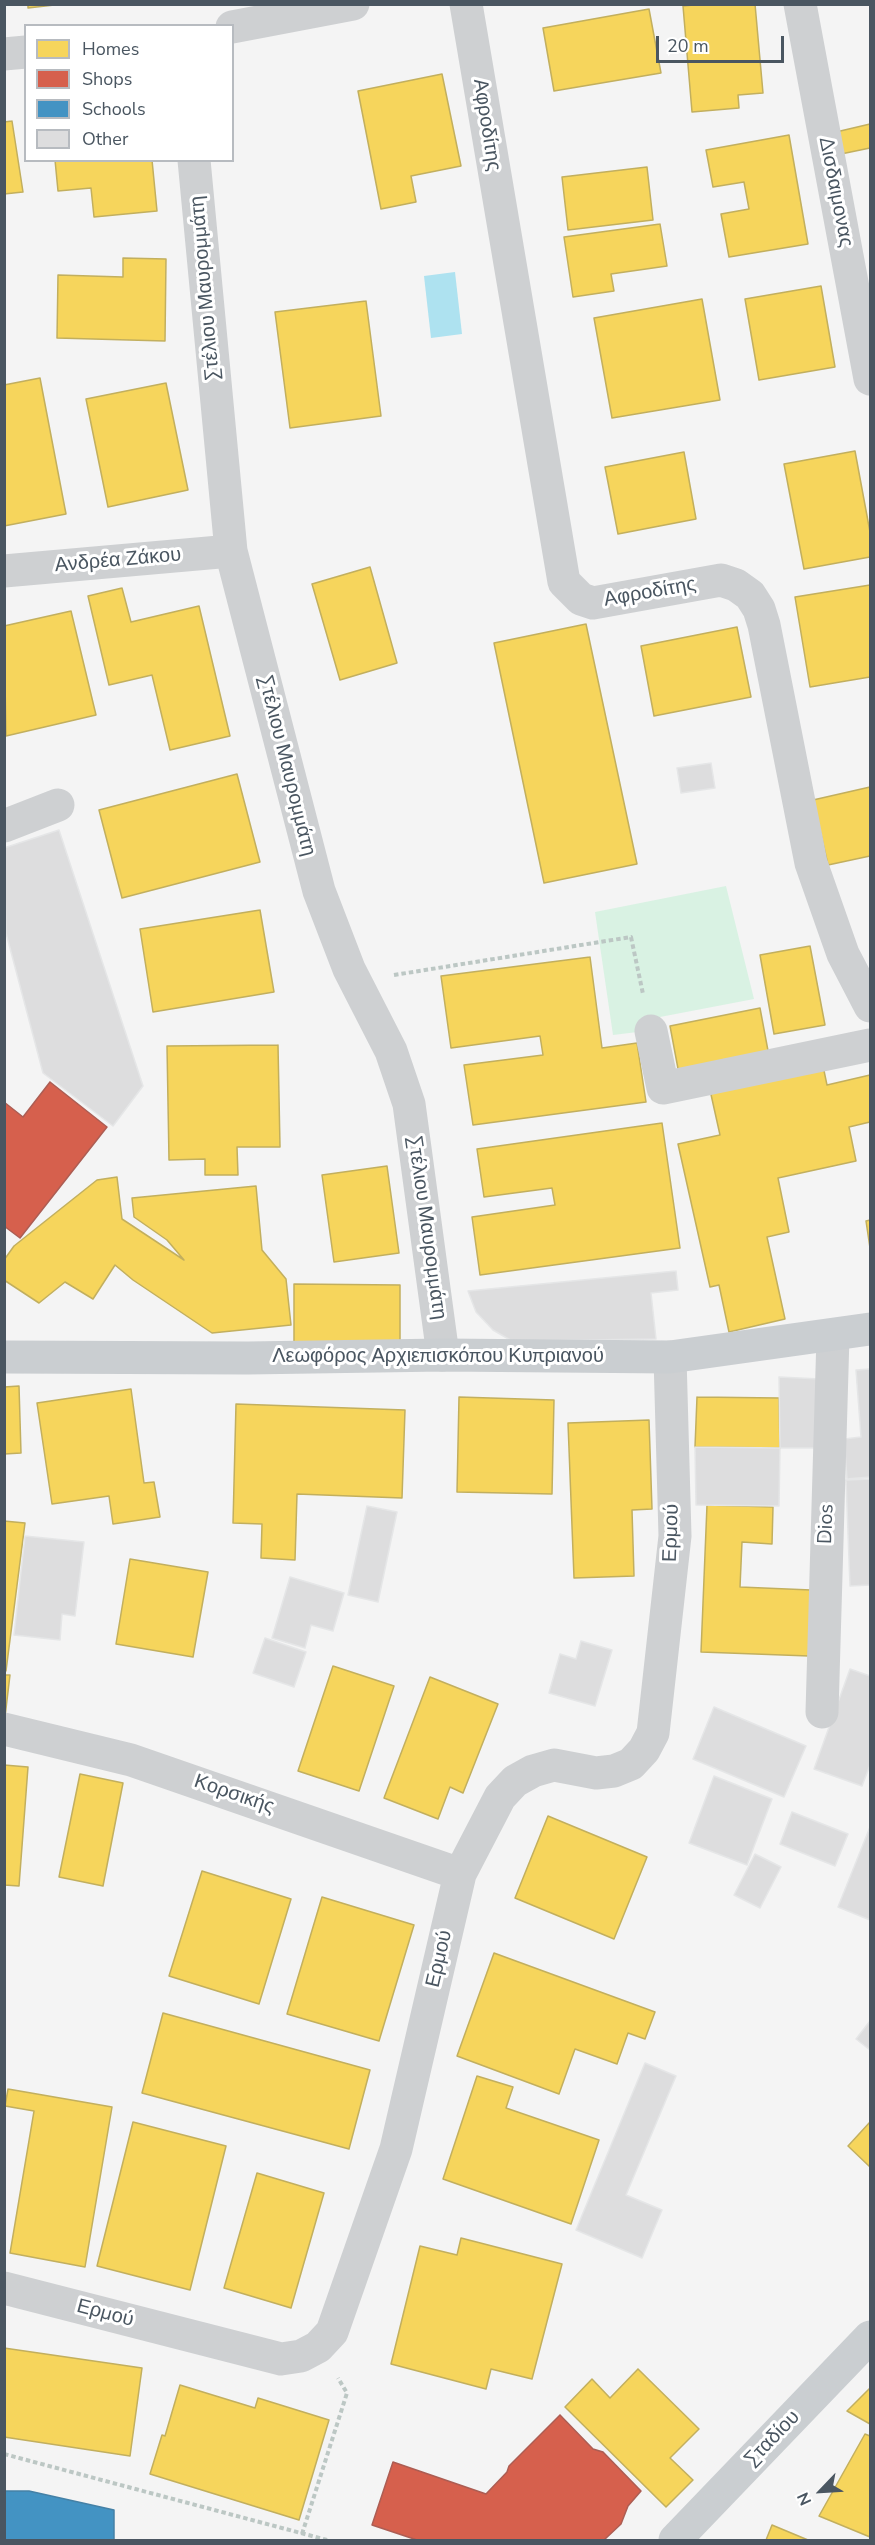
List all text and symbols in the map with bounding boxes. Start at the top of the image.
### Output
legend [24,24,234,162]
scale bar [659,24,786,62]
text: 20 m [667,34,709,58]
text: Homes [82,37,139,61]
text: Shops [82,67,132,91]
street label: Αφροδίτης [467,77,505,173]
text: Schools [82,97,146,121]
text: Other [82,127,128,151]
street label: Δισδαιμονας [813,135,857,249]
street label: Στέλιου Μαυρομμάτη [186,195,226,381]
street label: Ανδρέα Ζάκου [54,544,182,578]
street label: Αφροδίτης [602,573,698,613]
street label: Στέλιου Μαυρομμάτη [252,673,320,859]
street label: Στέλιου Μαυρομμάτη [401,1135,451,1321]
street label: Λεωφόρος Αρχιεπισκόπου Κυπριανού [272,1345,604,1369]
street label: Dios [814,1503,840,1545]
street label: Ερμού [659,1504,685,1562]
street label: Κορσικής [191,1770,277,1820]
street label: Ερμού [422,1928,458,1990]
street label: Ερμού [74,2295,136,2333]
street label: Σταδίου [740,2406,806,2472]
north arrow [791,2461,851,2521]
text: N [792,2489,817,2509]

